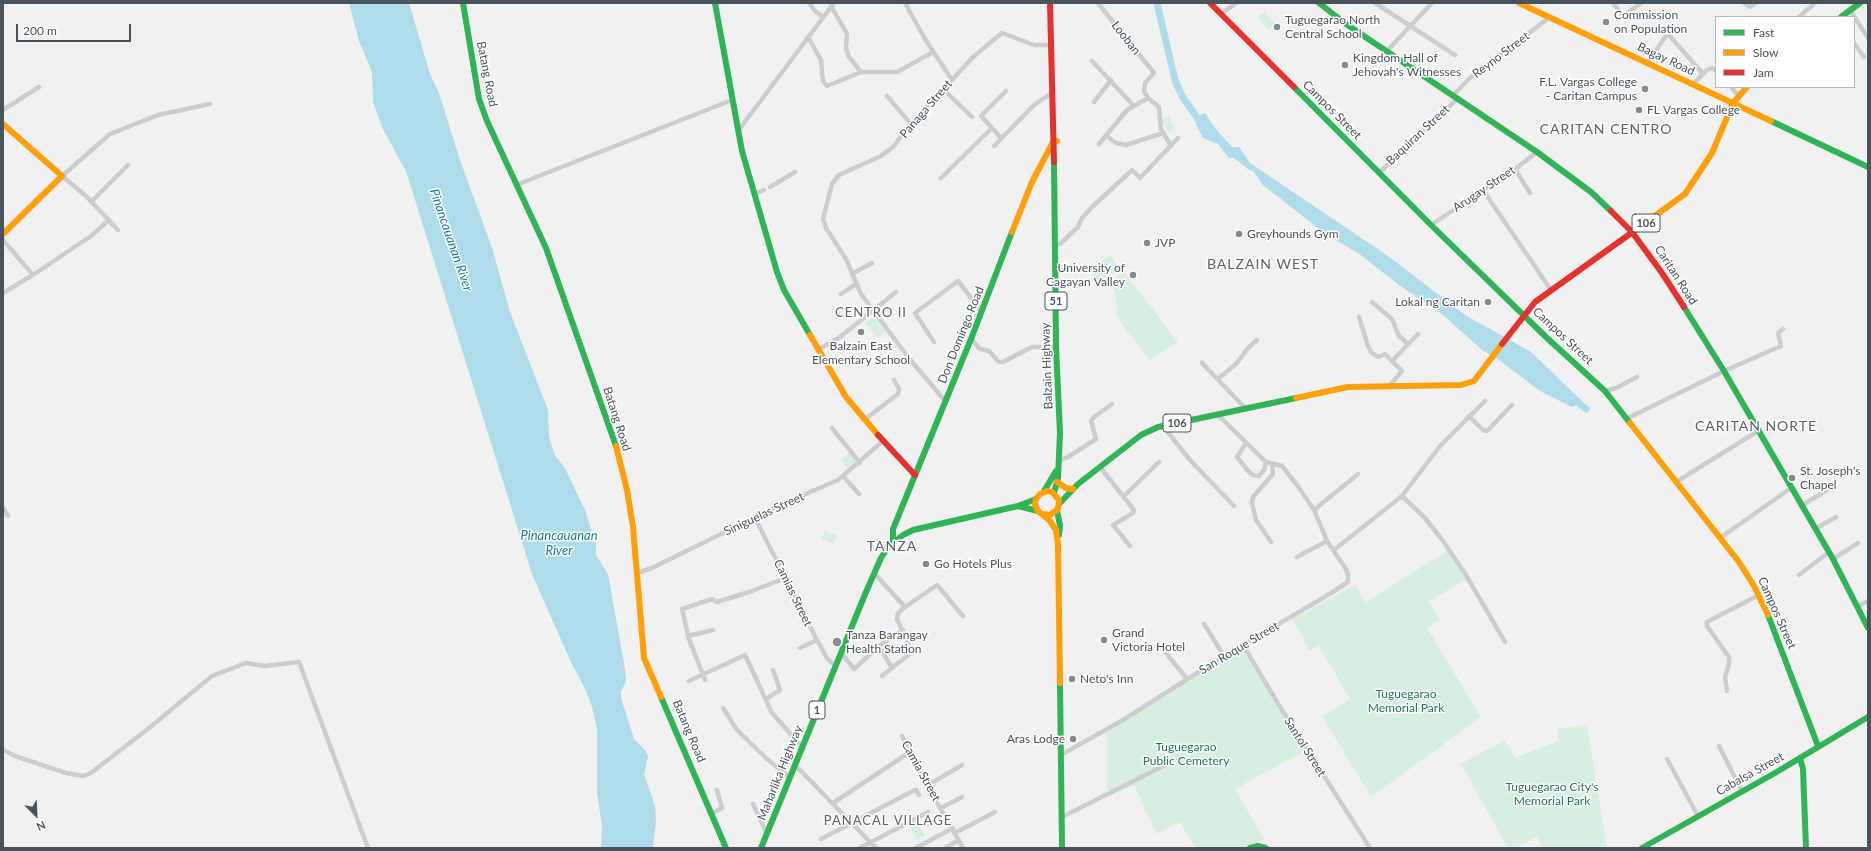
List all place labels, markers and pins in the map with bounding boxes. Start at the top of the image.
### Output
place label: Commission on Population [1614,8,1687,36]
place label: Tuguegarao North Central School [1285,13,1380,41]
marker: Commission on Population [1601,17,1611,27]
marker: Tuguegarao North Central School [1272,22,1282,32]
place label: Kingdom Hall of Jehovah's Witnesses [1353,51,1461,79]
marker: Kingdom Hall of Jehovah's Witnesses [1340,60,1350,70]
place label: F.L. Vargas College - Caritan Campus [1539,75,1637,103]
marker: F.L. Vargas College - Caritan Campus [1640,84,1650,94]
place label: FL Vargas College [1647,103,1740,117]
marker: FL Vargas College [1634,105,1644,115]
place label: Greyhounds Gym [1247,227,1339,241]
marker: Greyhounds Gym [1234,229,1244,239]
place label: JVP [1155,236,1175,250]
marker: JVP [1142,238,1152,248]
place label: University of Cagayan Valley [1046,261,1125,289]
marker: University of Cagayan Valley [1128,270,1138,280]
place label: Lokal ng Caritan [1395,295,1480,309]
marker: Lokal ng Caritan [1483,297,1493,307]
marker: Balzain East Elementary School [856,327,866,337]
place label: Balzain East Elementary School [812,339,910,367]
place label: St. Joseph's Chapel [1800,464,1860,492]
marker: St. Joseph's Chapel [1787,473,1797,483]
place label: Go Hotels Plus [934,557,1012,571]
marker: Go Hotels Plus [921,559,931,569]
place label: Grand Victoria Hotel [1112,626,1185,654]
place label: Tanza Barangay Health Station [846,628,928,656]
marker: Grand Victoria Hotel [1099,635,1109,645]
marker: Tanza Barangay Health Station [831,636,843,648]
place label: Neto's Inn [1080,672,1133,686]
marker: Neto's Inn [1067,674,1077,684]
place label: Aras Lodge [1007,732,1065,746]
marker: Aras Lodge [1068,734,1078,744]

